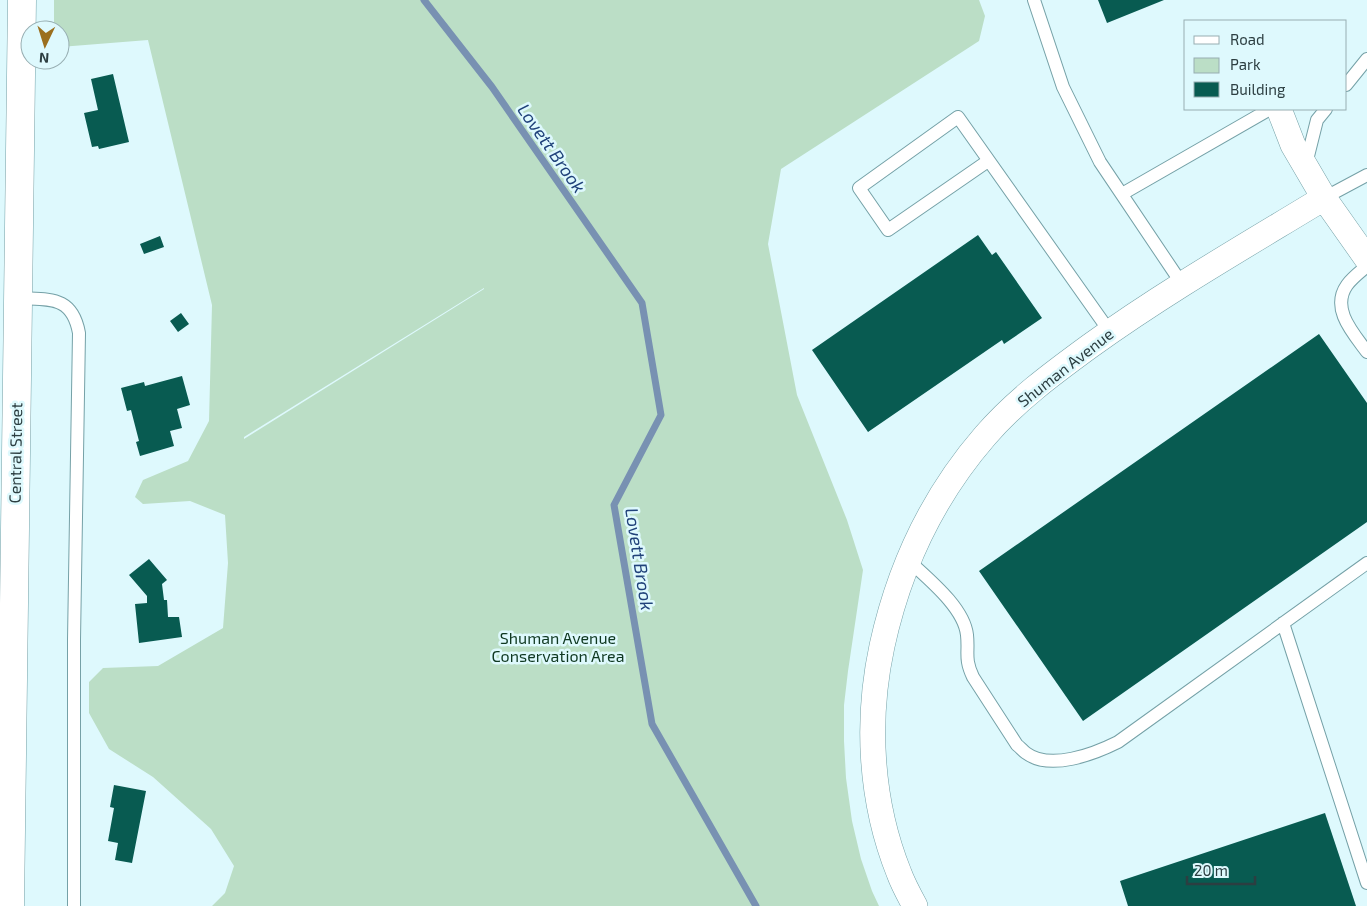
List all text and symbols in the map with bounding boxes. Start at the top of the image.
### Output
north arrow [20,20,70,70]
legend [1184,20,1347,110]
text: Road [1230,30,1265,48]
text: N [38,50,50,67]
text: Park [1230,55,1261,73]
text: Building [1230,80,1286,98]
water label: Lovett Brook [513,99,591,197]
street label: Shuman Avenue [1013,324,1117,410]
street label: Central Street [5,402,25,504]
water label: Lovett Brook [621,506,659,612]
park label: Shuman Avenue Conservation Area [492,628,625,665]
scale bar [1187,854,1254,886]
text: 20 m [1194,861,1228,879]

